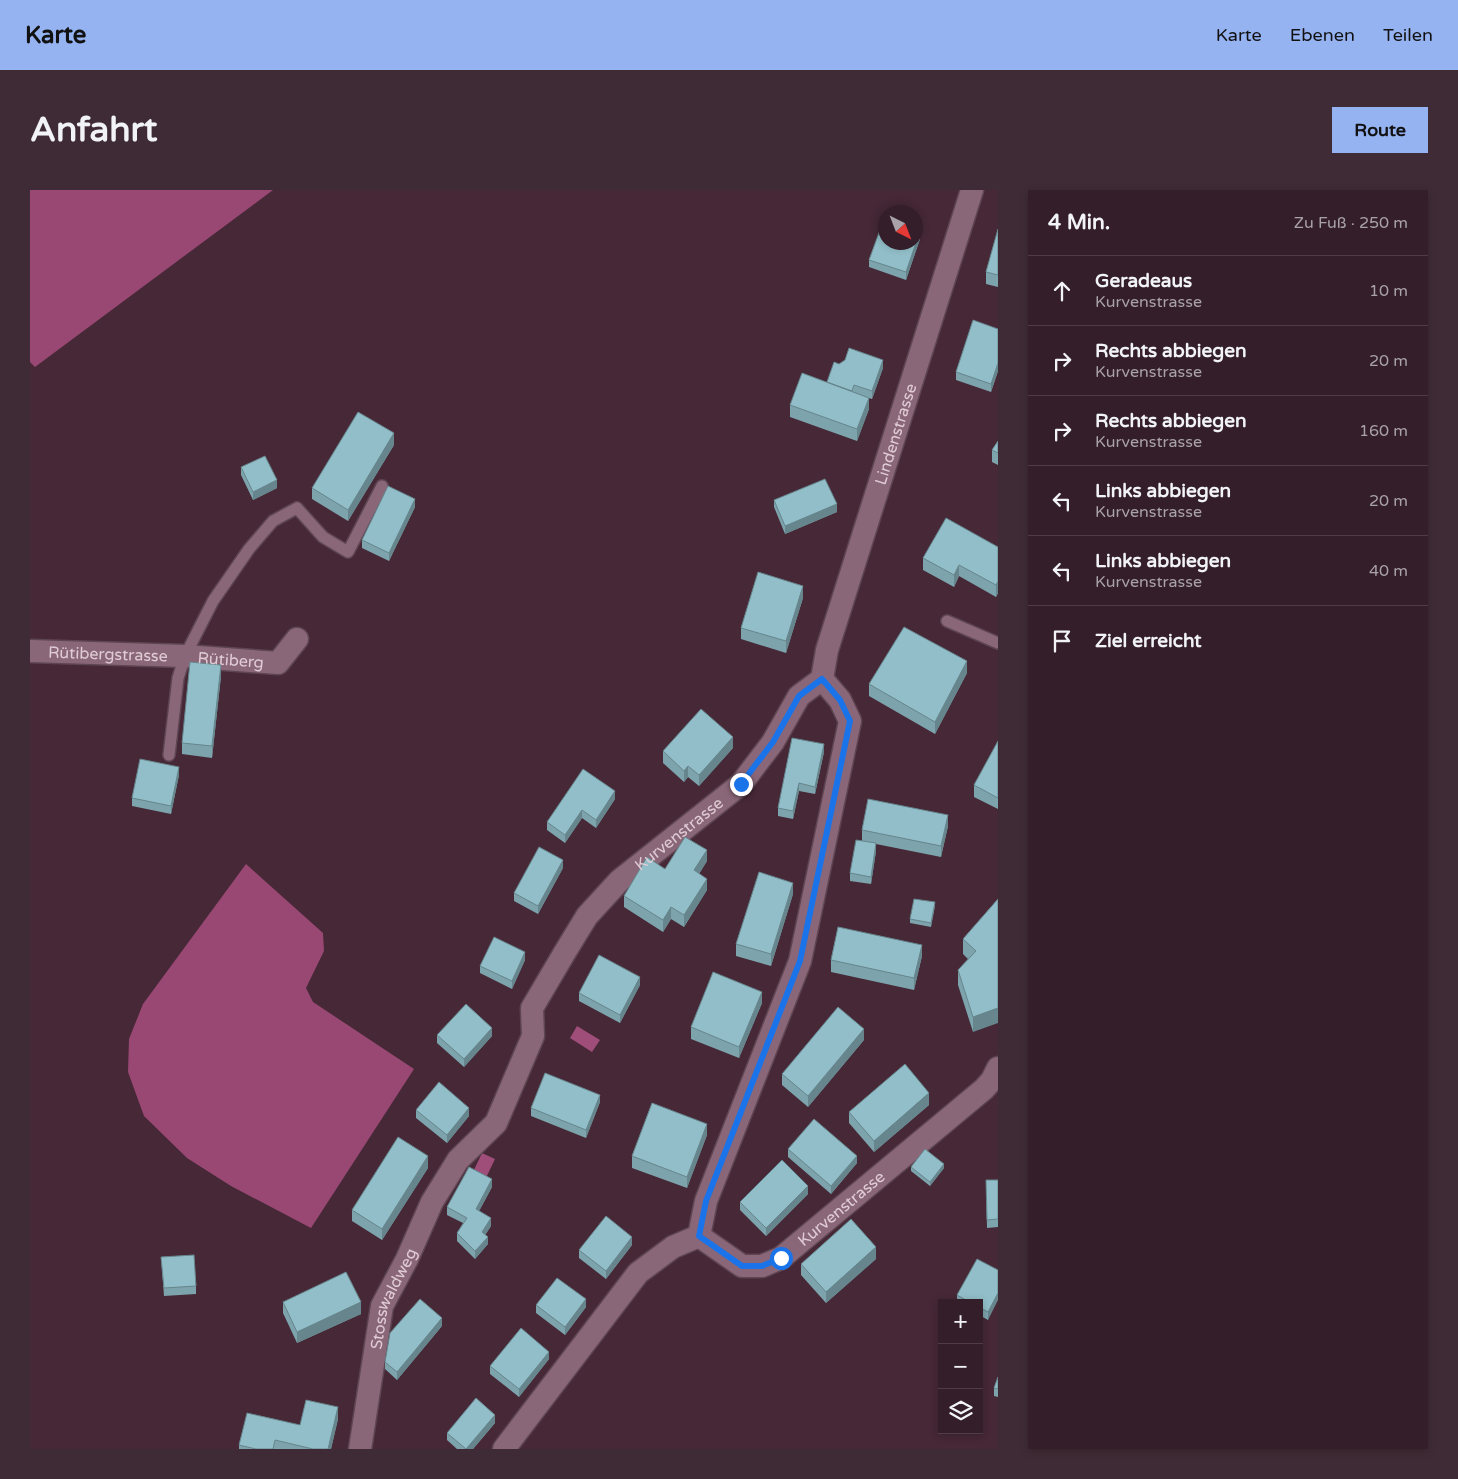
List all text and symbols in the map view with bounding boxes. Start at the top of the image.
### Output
text: Karte [25,21,86,50]
text: Karte [1216,24,1262,46]
text: Ebenen [1290,24,1355,46]
text: Teilen [1383,24,1433,46]
button: Route [1332,107,1428,153]
text: Anfahrt [30,109,157,151]
north arrow [878,205,923,250]
text: 4 Min. [1048,210,1110,235]
text: Zu Fuß · 250 m [1294,213,1408,233]
text: Geradeaus [1095,270,1192,292]
icon: ahead [1048,277,1076,305]
text: 10 m [1369,281,1408,301]
text: Kurvenstrasse [1095,292,1202,312]
text: Rechts abbiegen [1095,340,1247,362]
icon: right [1048,347,1076,375]
text: 20 m [1369,351,1408,371]
text: Kurvenstrasse [1095,362,1202,382]
street label: Lindenstrasse [871,381,921,487]
text: Rechts abbiegen [1095,410,1247,432]
icon: right [1048,417,1076,445]
text: 160 m [1359,421,1408,441]
text: Kurvenstrasse [1095,432,1202,452]
text: Links abbiegen [1095,480,1231,502]
icon: left [1048,487,1076,515]
text: 20 m [1369,491,1408,511]
text: Kurvenstrasse [1095,502,1202,522]
text: Links abbiegen [1095,550,1231,572]
icon: left [1048,557,1076,585]
text: 40 m [1369,561,1408,581]
text: Kurvenstrasse [1095,572,1202,592]
icon: arrive [1048,627,1076,655]
text: Ziel erreicht [1095,630,1202,652]
street label: Rütibergstrasse [48,643,168,666]
street label: Rütiberg [197,648,265,673]
route end [730,773,753,796]
street label: Kurvenstrasse [631,793,727,875]
street label: Kurvenstrasse [794,1167,889,1251]
street label: Stosswaldweg [366,1245,422,1351]
route start [770,1247,793,1270]
map controls [938,1299,983,1434]
button: + [938,1299,983,1344]
button: − [938,1344,983,1389]
button: layers [938,1389,983,1434]

